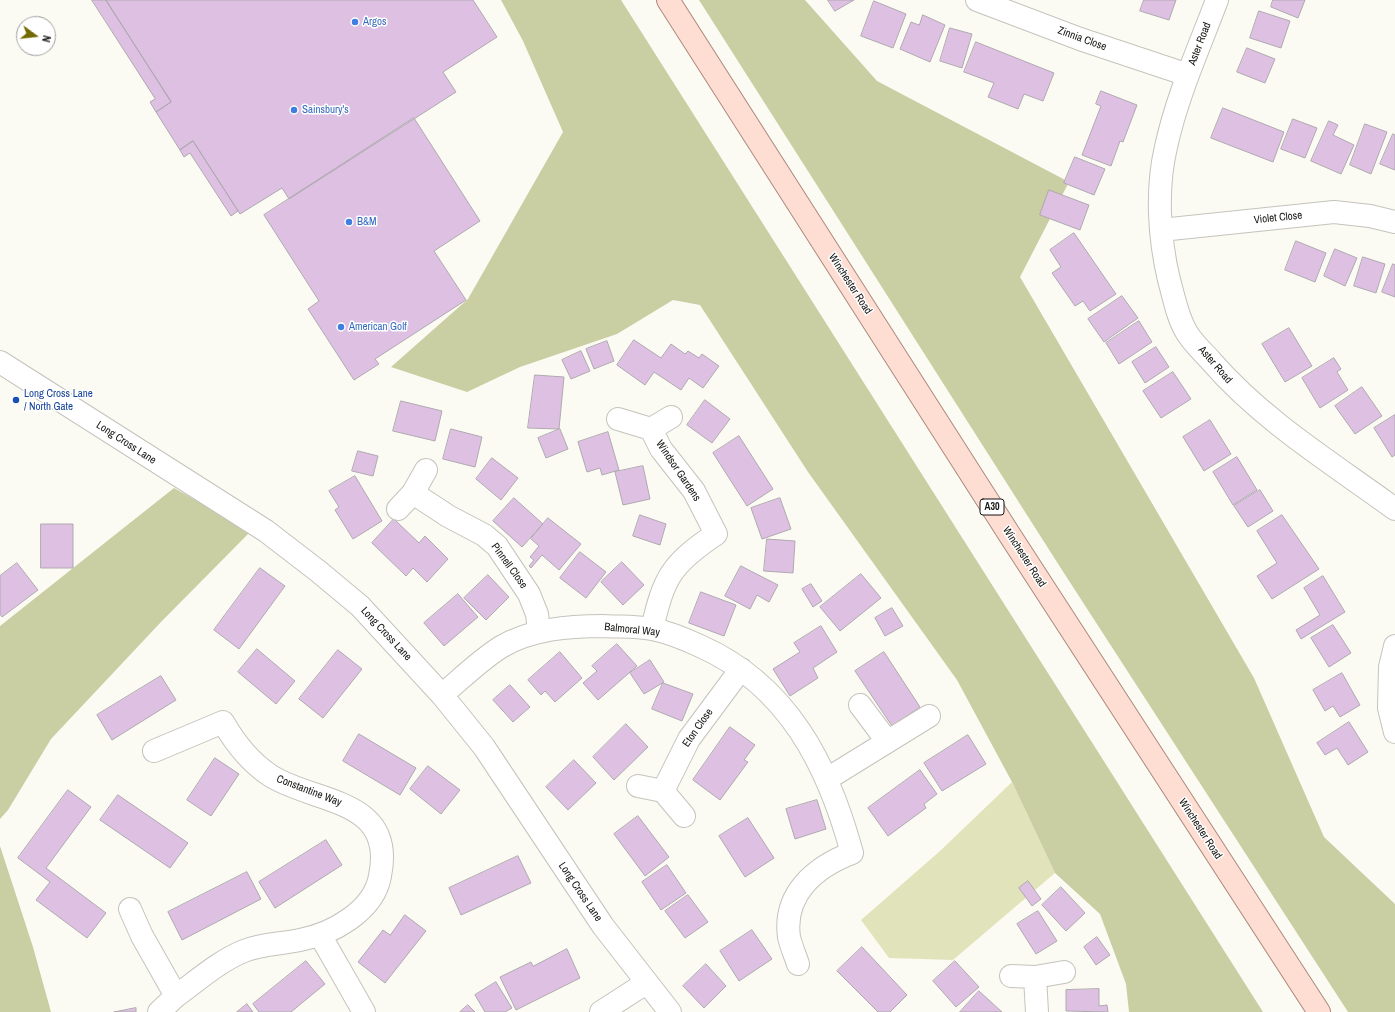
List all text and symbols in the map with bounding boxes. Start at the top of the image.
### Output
place label: Argos [363,15,387,29]
north arrow [16,16,56,56]
marker: Argos [350,17,360,27]
street label: Aster Road [1186,21,1214,67]
street label: Zinnia Close [1056,24,1108,54]
text: N [39,34,54,44]
place label: Sainsbury's [302,103,349,117]
marker: Sainsbury's [289,105,299,115]
street label: Violet Close [1253,209,1303,227]
place label: B&M [357,215,377,229]
marker: B&M [344,217,354,227]
street label: Winchester Road [825,251,875,317]
place label: American Golf [349,320,407,334]
marker: American Golf [336,322,346,332]
street label: Aster Road [1195,344,1235,386]
place label: Long Cross Lane / North Gate [24,387,93,413]
marker: Long Cross Lane / North Gate [11,395,21,405]
street label: Long Cross Lane [94,419,158,467]
street label: Windsor Gardens [653,438,703,504]
road number: A30 [980,499,1004,515]
street label: Winchester Road [999,524,1049,590]
street label: Pinnell Close [488,541,530,591]
street label: Long Cross Lane [358,604,414,664]
street label: Balmoral Way [604,621,660,639]
street label: Eton Close [680,706,716,750]
street label: Constantine Way [274,772,344,810]
street label: Winchester Road [1175,796,1225,862]
street label: Long Cross Lane [555,860,605,924]

